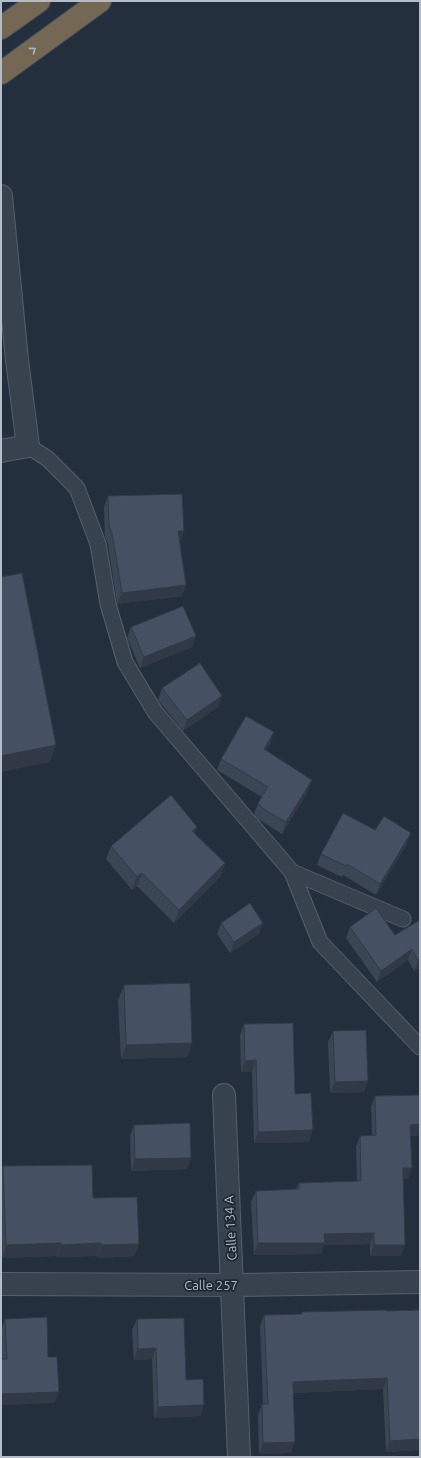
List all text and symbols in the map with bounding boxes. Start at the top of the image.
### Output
one-way arrow [28,48,35,55]
street label: Calle 134 A [221,1195,239,1261]
street label: Calle 257 [184,1278,238,1292]

